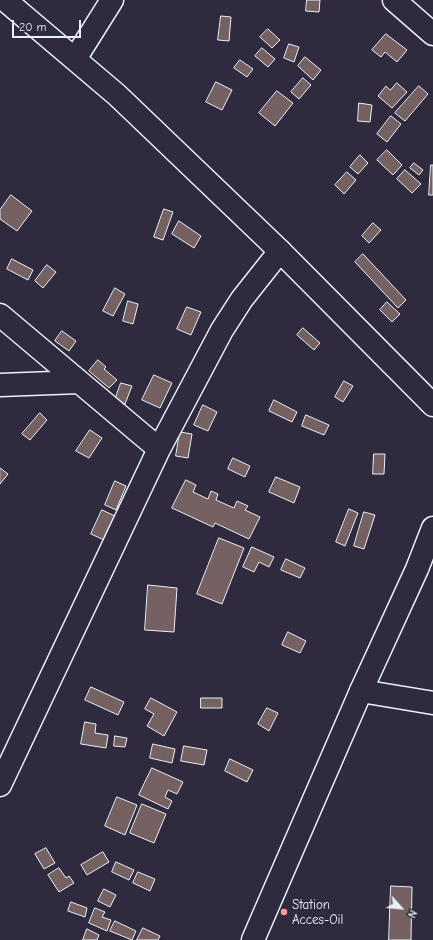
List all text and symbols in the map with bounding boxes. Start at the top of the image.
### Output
scale bar [14,12,83,38]
text: 20 m [19,20,47,34]
north arrow [381,888,421,928]
place label: Station Acces-Oil [292,897,343,928]
marker: Station Acces-Oil [279,907,289,917]
text: N [405,908,420,920]

